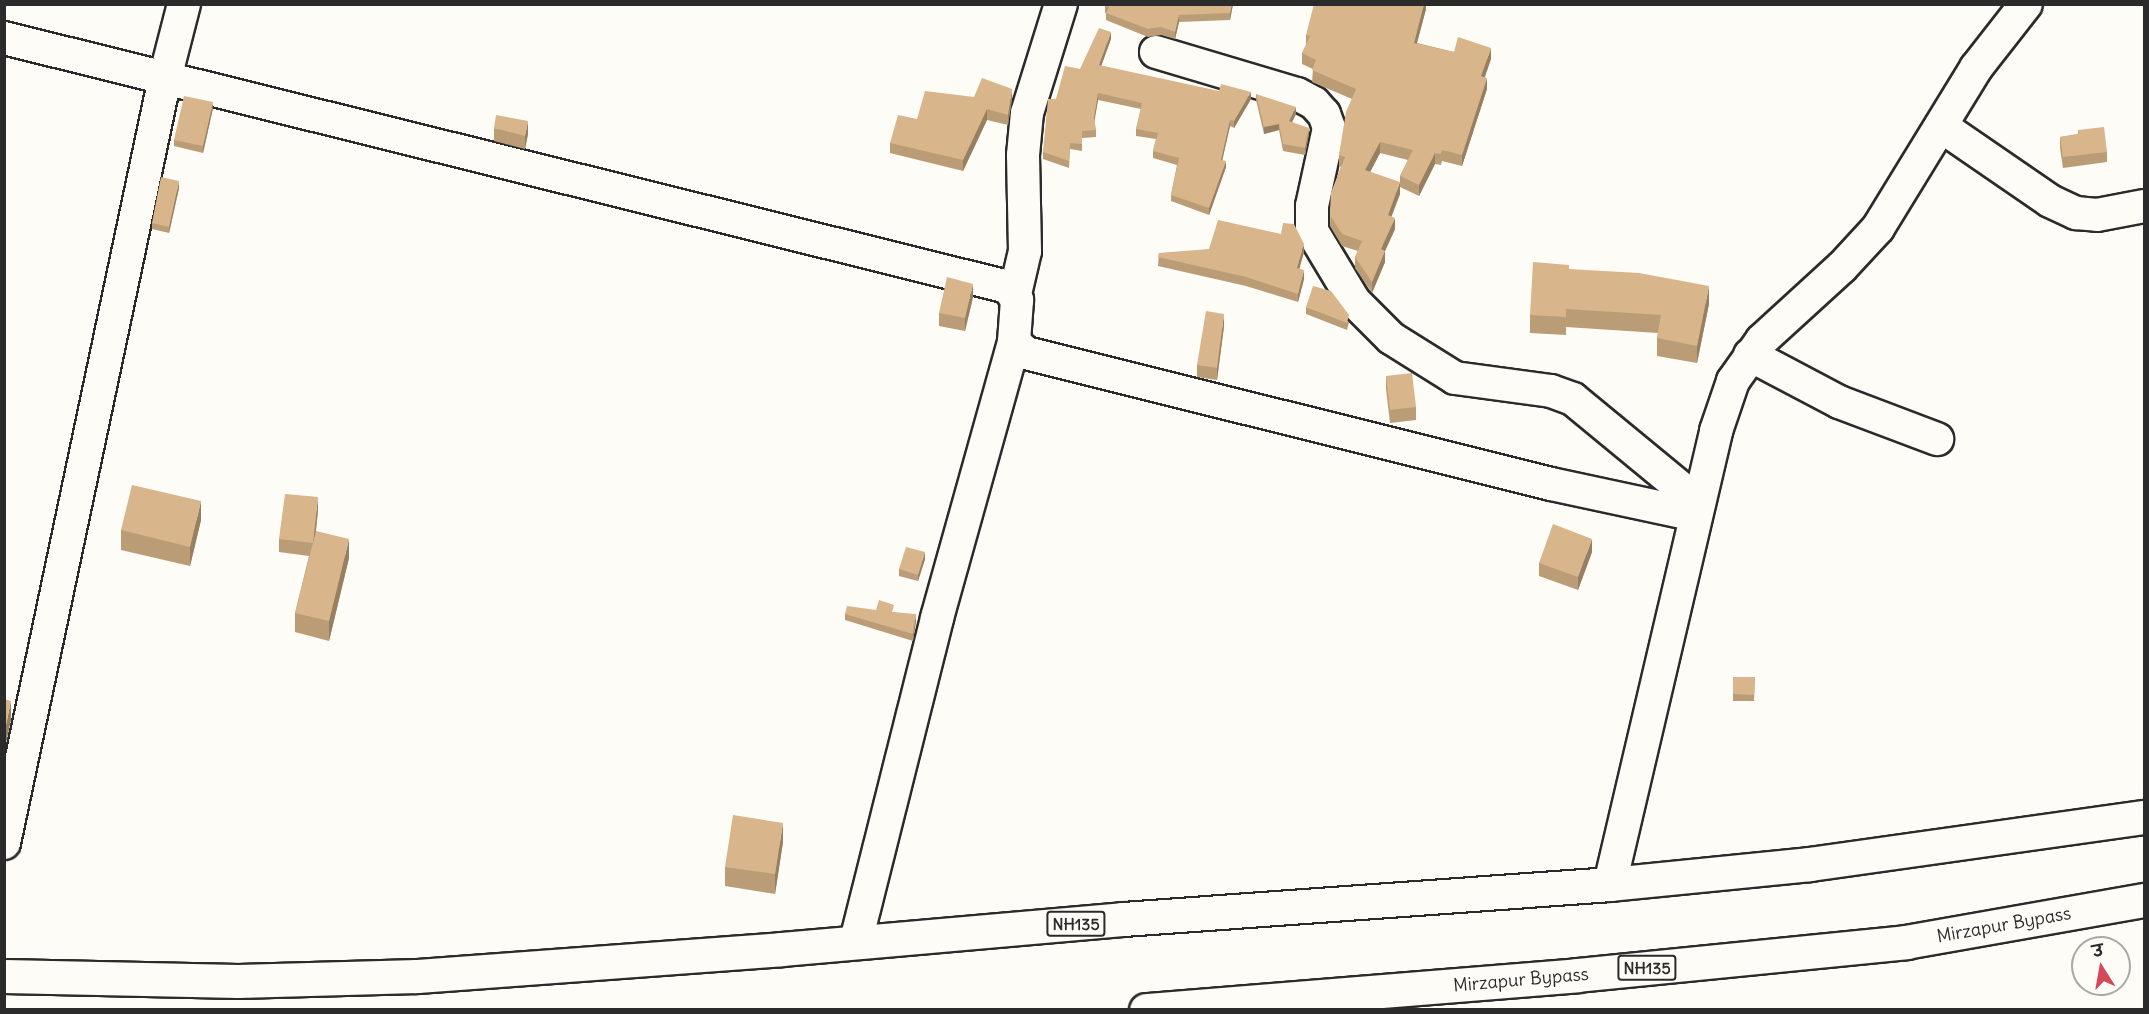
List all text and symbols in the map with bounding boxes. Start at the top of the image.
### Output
street label: Mirzapur Bypass [1935,903,2073,947]
road number: NH135 [1046,911,1106,937]
north arrow [2071,936,2131,996]
text: उ [2091,939,2105,961]
road number: NH135 [1617,955,1677,981]
street label: Mirzapur Bypass [1452,963,1590,997]

